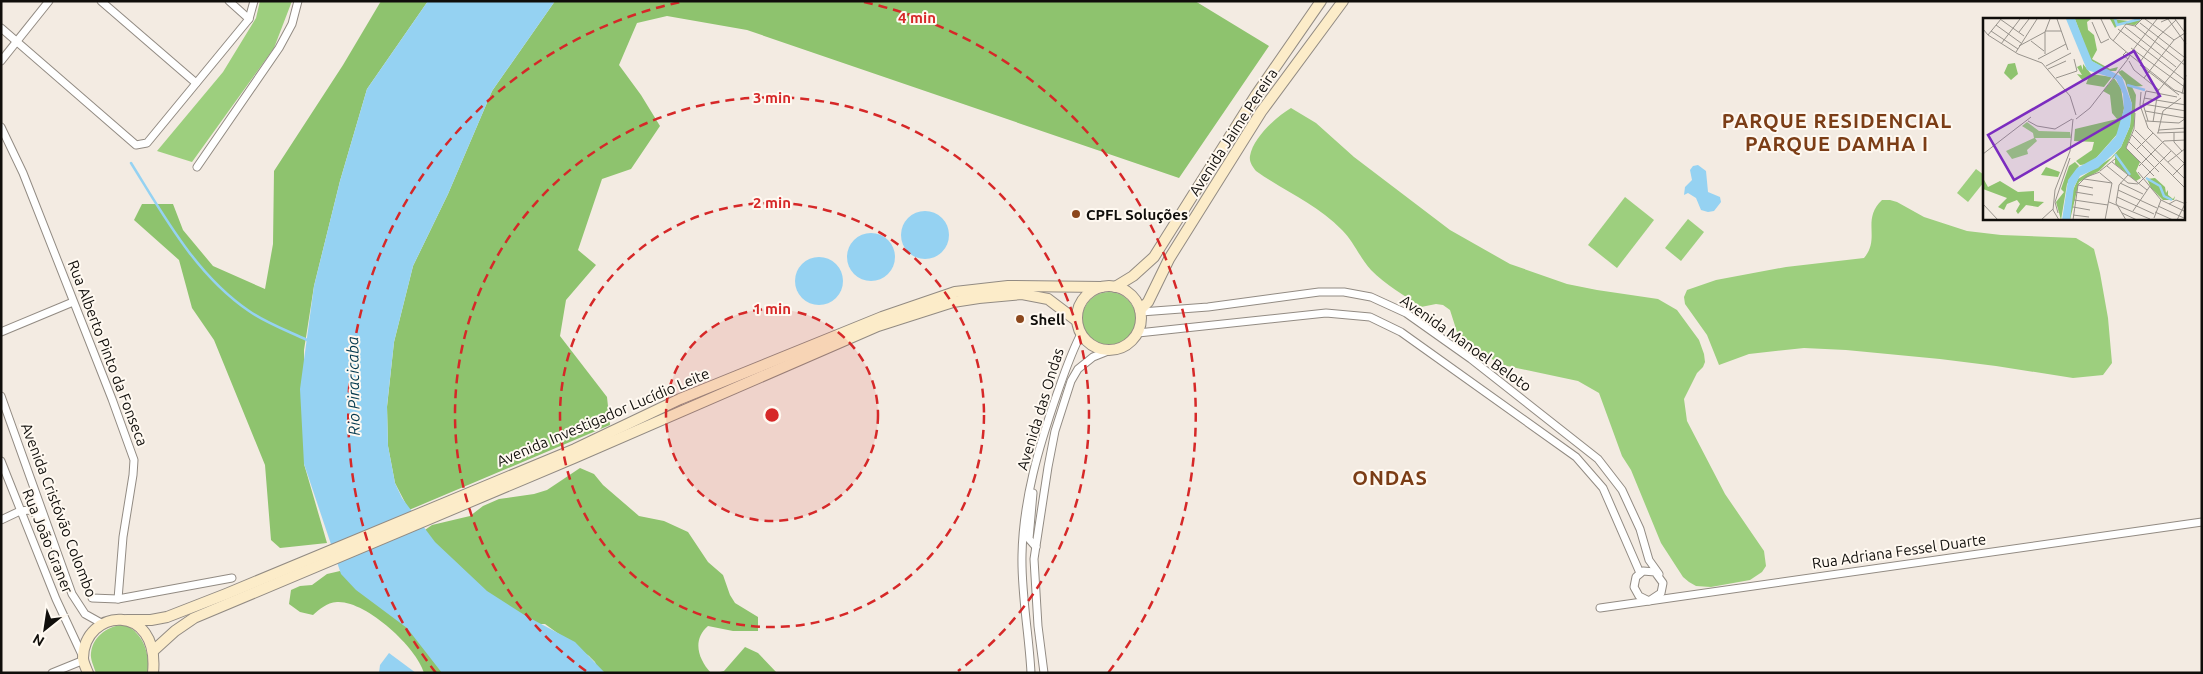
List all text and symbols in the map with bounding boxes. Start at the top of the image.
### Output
text: 4 min [898,9,936,26]
inset map [1983,18,2186,220]
street label: Avenida Jaime Pereira [1185,65,1281,199]
text: 3 min [753,89,791,106]
district label: PARQUE RESIDENCIAL PARQUE DAMHA I [1722,109,1952,155]
text: 2 min [753,194,791,211]
place label: CPFL Soluções [1086,206,1188,224]
marker: CPFL Soluções [1070,208,1082,220]
street label: Rua Alberto Pinto da Fonseca [65,258,151,448]
street label: Avenida Manoel Beloto [1397,291,1535,395]
text: 1 min [753,300,791,317]
place label: Shell [1030,311,1065,328]
marker: Shell [1014,313,1026,325]
water label: Rio Piracicaba [343,336,363,436]
street label: Avenida das Ondas [1013,346,1067,472]
street label: Avenida Investigador Lucídio Leite [494,364,712,470]
centre of rings [763,406,781,424]
street label: Avenida Cristóvão Colombo [18,420,100,600]
district label: ONDAS [1352,466,1428,489]
street label: Rua João Graner [19,486,77,596]
street label: Rua Adriana Fessel Duarte [1811,530,1987,572]
north arrow [20,604,70,654]
text: N [30,631,47,650]

